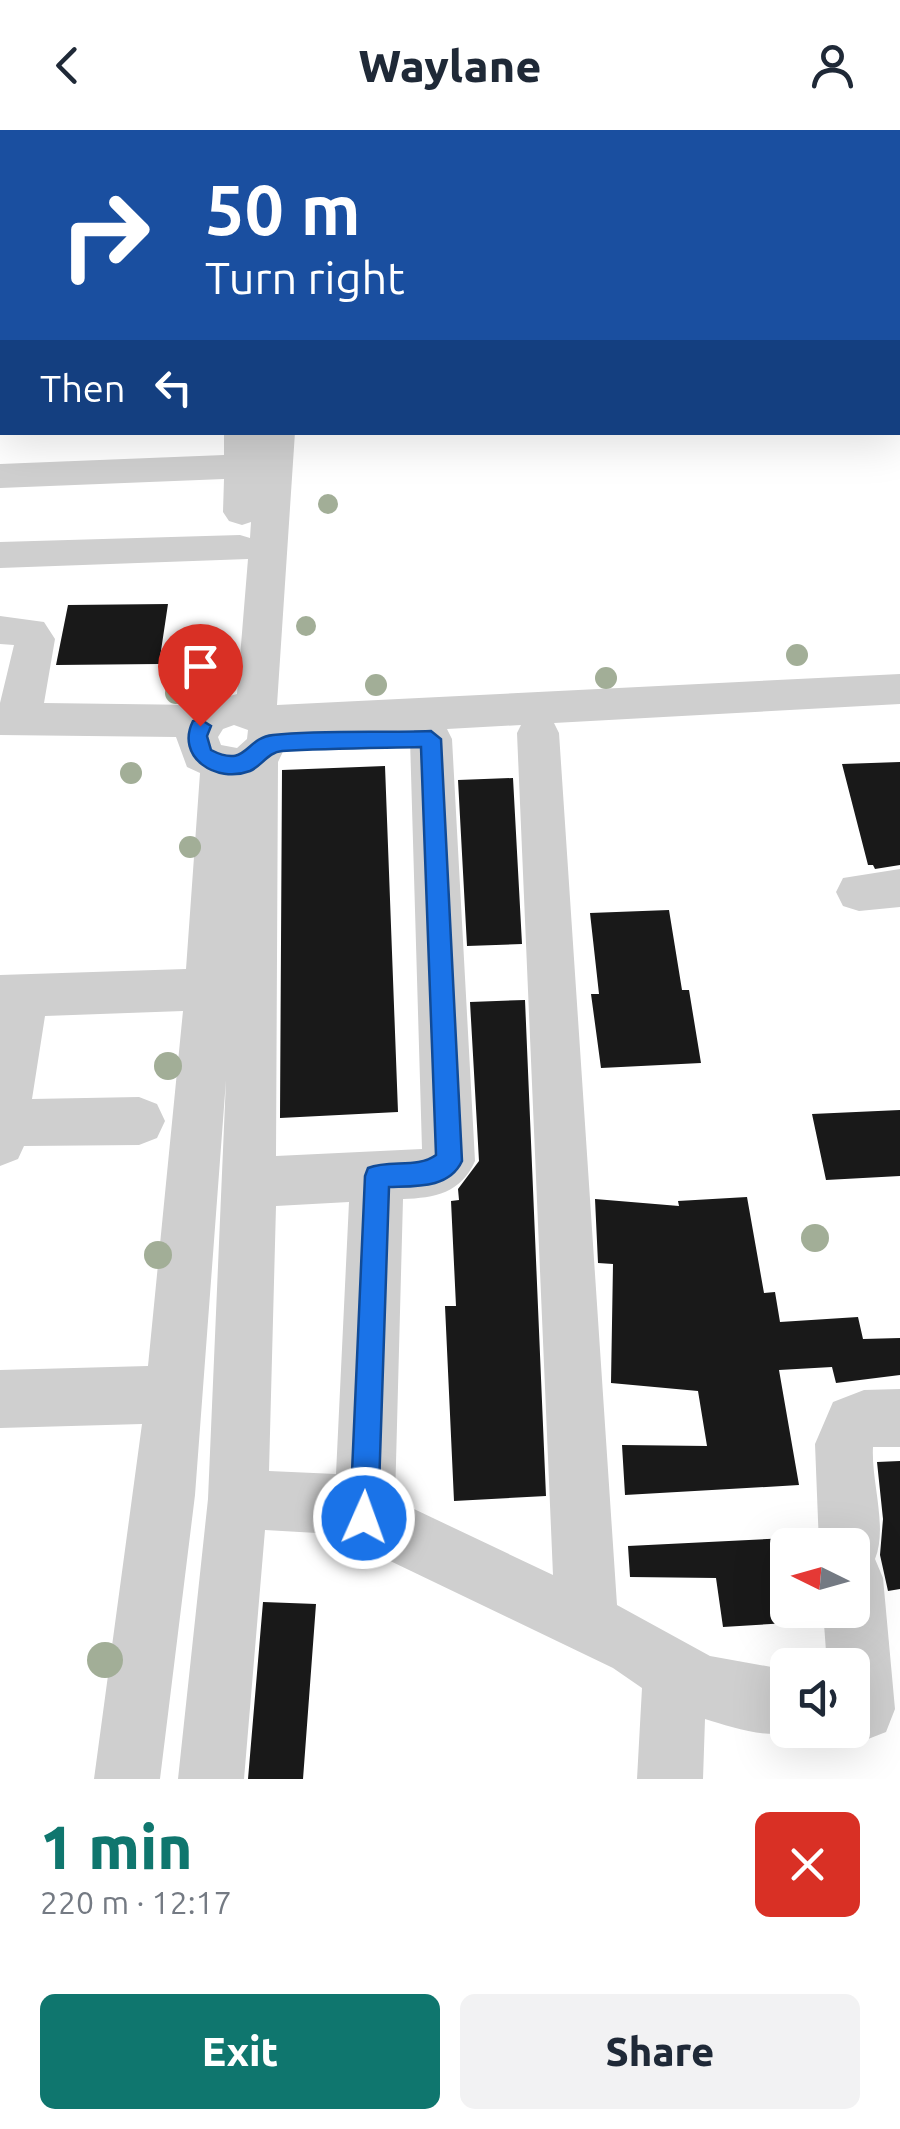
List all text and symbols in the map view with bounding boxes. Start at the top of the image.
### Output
icon: back [40,38,95,93]
icon: person [805,38,860,93]
text: Waylane [359,40,541,91]
icon: right [40,170,170,300]
text: 50 m [205,170,361,248]
text: Turn right [205,252,405,303]
icon: left [146,360,201,415]
text: Then [40,367,126,409]
pin [158,624,243,727]
icon: arrive [173,639,228,694]
position arrow [312,1466,416,1570]
north arrow [770,1528,870,1628]
map controls [770,1528,870,1748]
button: sound [770,1648,870,1748]
button: close [755,1812,860,1917]
text: 1 min [40,1813,193,1880]
text: 220 m · 12:17 [40,1884,232,1920]
button: Exit [40,1994,440,2109]
button: Share [460,1994,860,2109]

